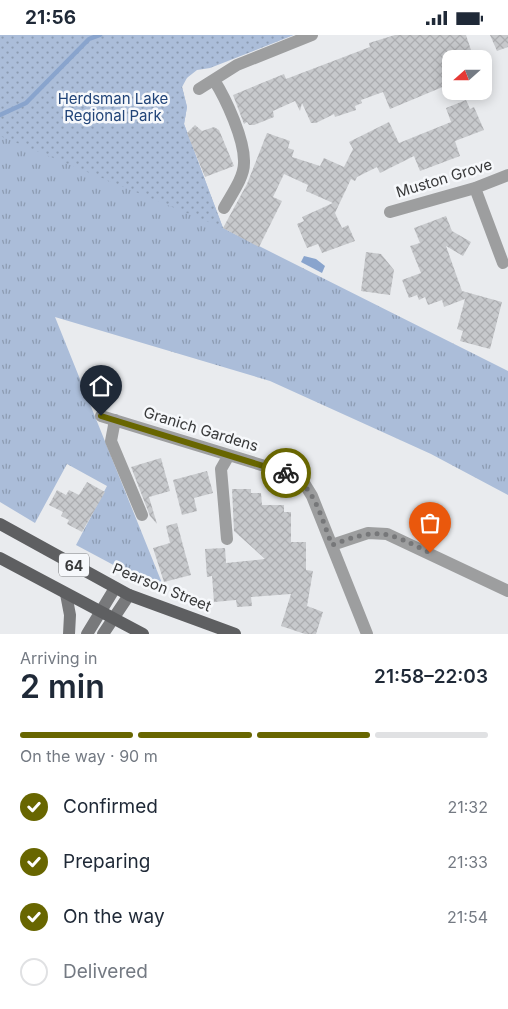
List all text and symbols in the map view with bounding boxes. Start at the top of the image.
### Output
text: 21:56 [25,6,76,29]
north arrow [442,50,492,100]
map controls [442,50,492,100]
park label: Herdsman Lake Regional Park [58,89,168,125]
street label: Muston Grove [394,154,494,202]
pin [80,365,122,416]
icon: home [87,372,115,400]
street label: Granich Gardens [141,402,261,456]
courier [261,448,311,498]
icon: bike [272,459,300,487]
pin [409,502,451,553]
icon: bag [416,509,444,537]
road number: 64 [59,553,89,577]
street label: Pearson Street [110,559,214,615]
text: Arriving in [20,648,97,668]
text: 21:58–22:03 [374,665,488,688]
text: 2 min [20,667,105,706]
text: On the way · 90 m [20,746,158,766]
icon: check [20,793,48,821]
text: Confirmed [63,795,158,818]
text: 21:32 [447,797,488,817]
icon: check [20,848,48,876]
text: Preparing [63,850,150,873]
text: 21:33 [447,852,488,872]
icon: check [20,903,48,931]
text: On the way [63,905,165,928]
text: 21:54 [447,907,488,927]
text: Delivered [63,960,148,983]

